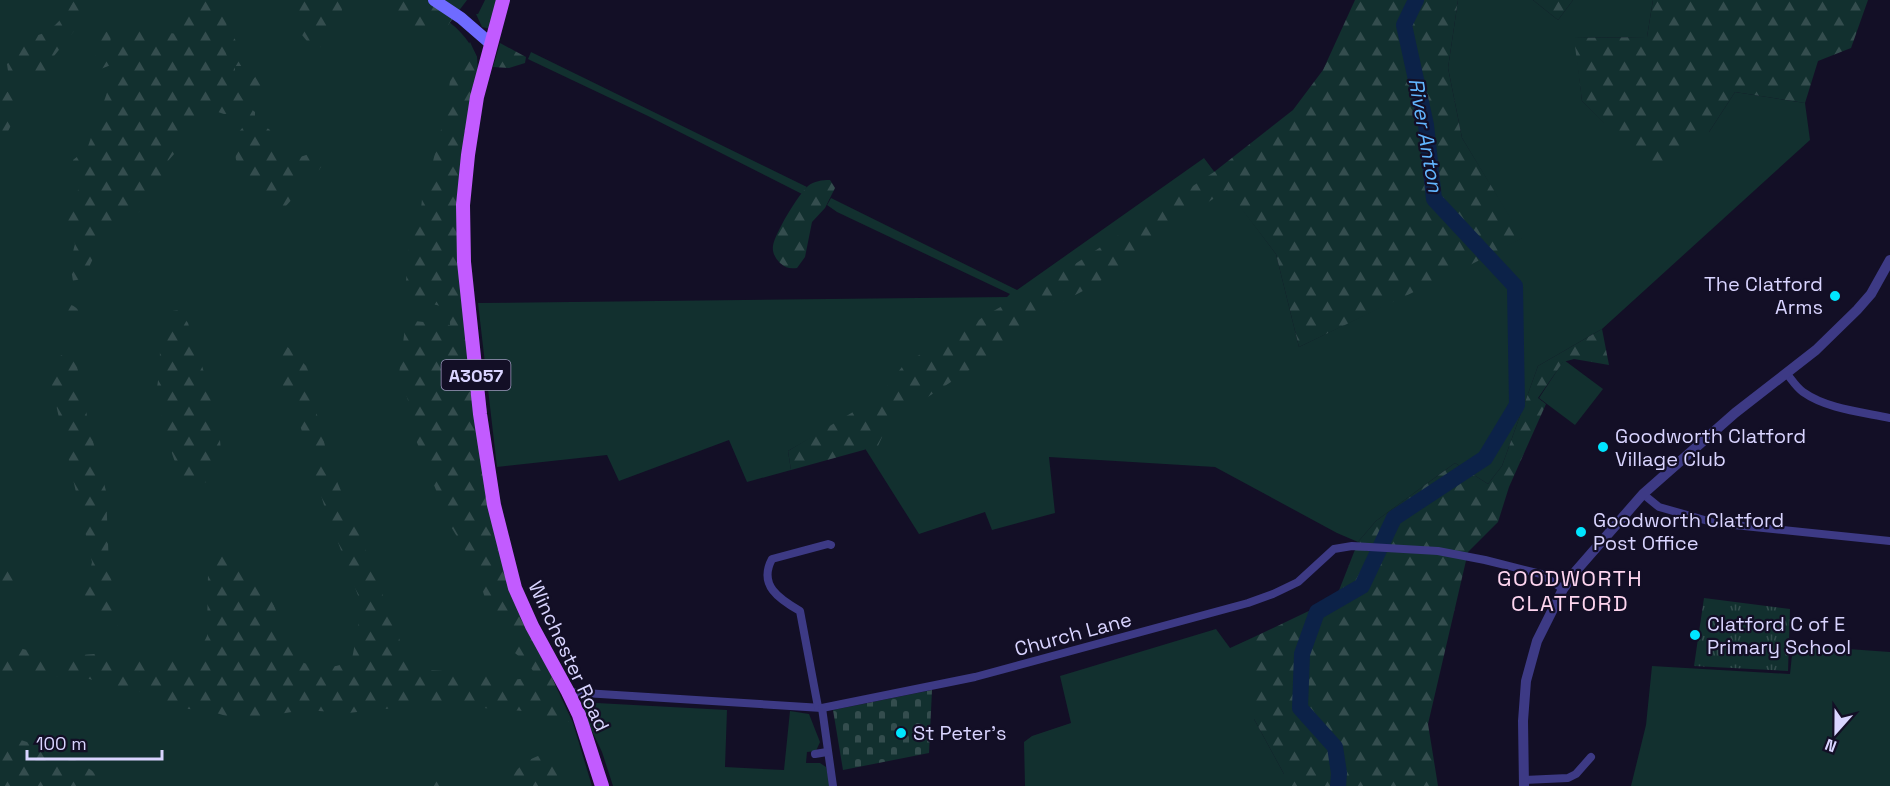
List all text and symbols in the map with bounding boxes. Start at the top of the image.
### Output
water label: River Anton [1403,76,1450,195]
place label: The Clatford Arms [1704,271,1823,320]
marker: The Clatford Arms [1828,289,1842,303]
road number: A3057 [442,360,510,390]
place label: Goodworth Clatford Village Club [1615,423,1806,472]
marker: Goodworth Clatford Village Club [1596,440,1610,454]
place label: Goodworth Clatford Post Office [1593,507,1784,556]
marker: Goodworth Clatford Post Office [1574,525,1588,539]
district label: GOODWORTH CLATFORD [1497,564,1643,617]
street label: Winchester Road [523,576,615,736]
street label: Church Lane [1012,606,1134,662]
place label: Clatford C of E Primary School [1707,611,1851,660]
marker: Clatford C of E Primary School [1688,628,1702,642]
north arrow [1806,702,1866,762]
place label: St Peter's [913,720,1006,746]
scale bar [27,723,162,761]
marker: St Peter's [894,726,908,740]
text: 100 m [36,732,87,755]
text: N [1822,734,1840,757]

